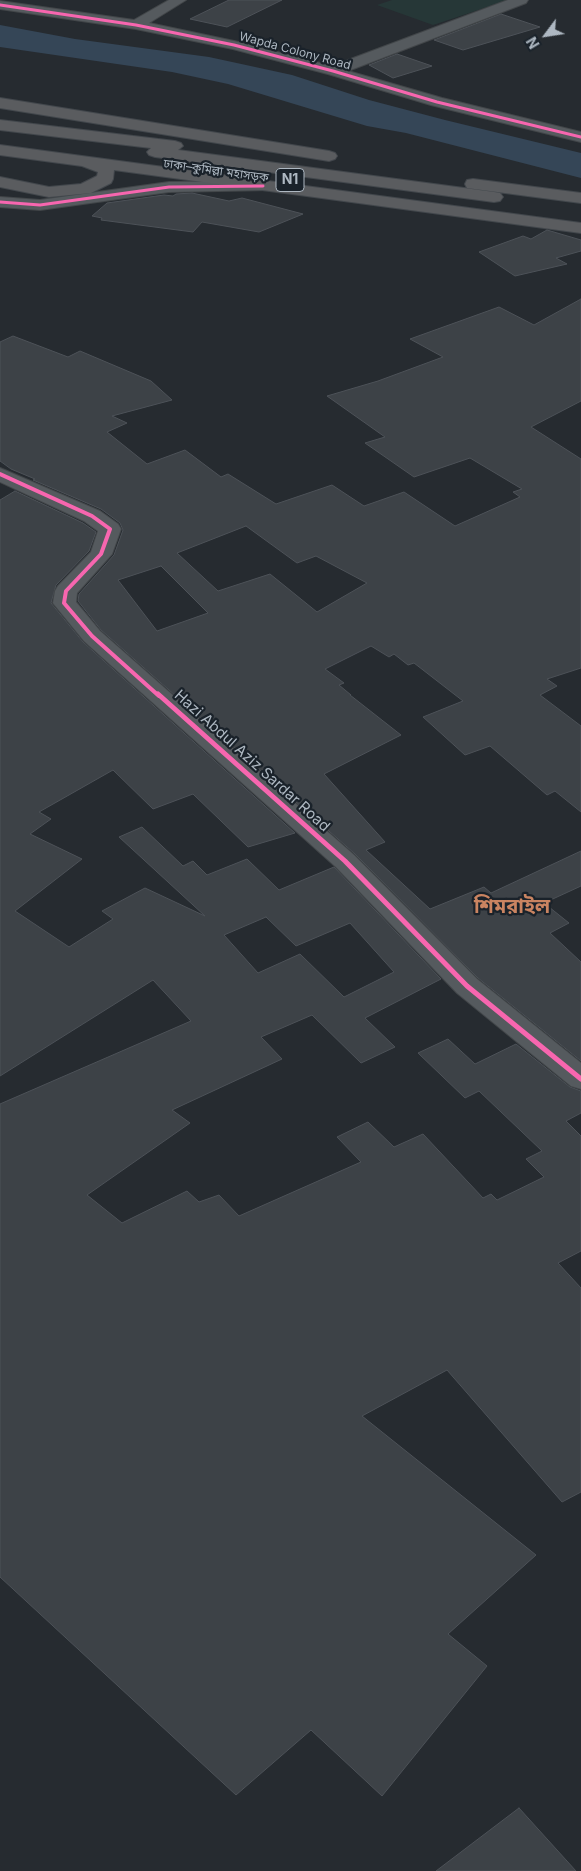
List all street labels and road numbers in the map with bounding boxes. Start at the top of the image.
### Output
street label: Wapda Colony Road [238,29,352,73]
street label: ঢাকা–কুমিল্লা মহাসড়ক [162,156,270,186]
road number: N1 [276,168,304,192]
street label: Hazi Abdul Aziz Sardar Road [171,686,333,836]

